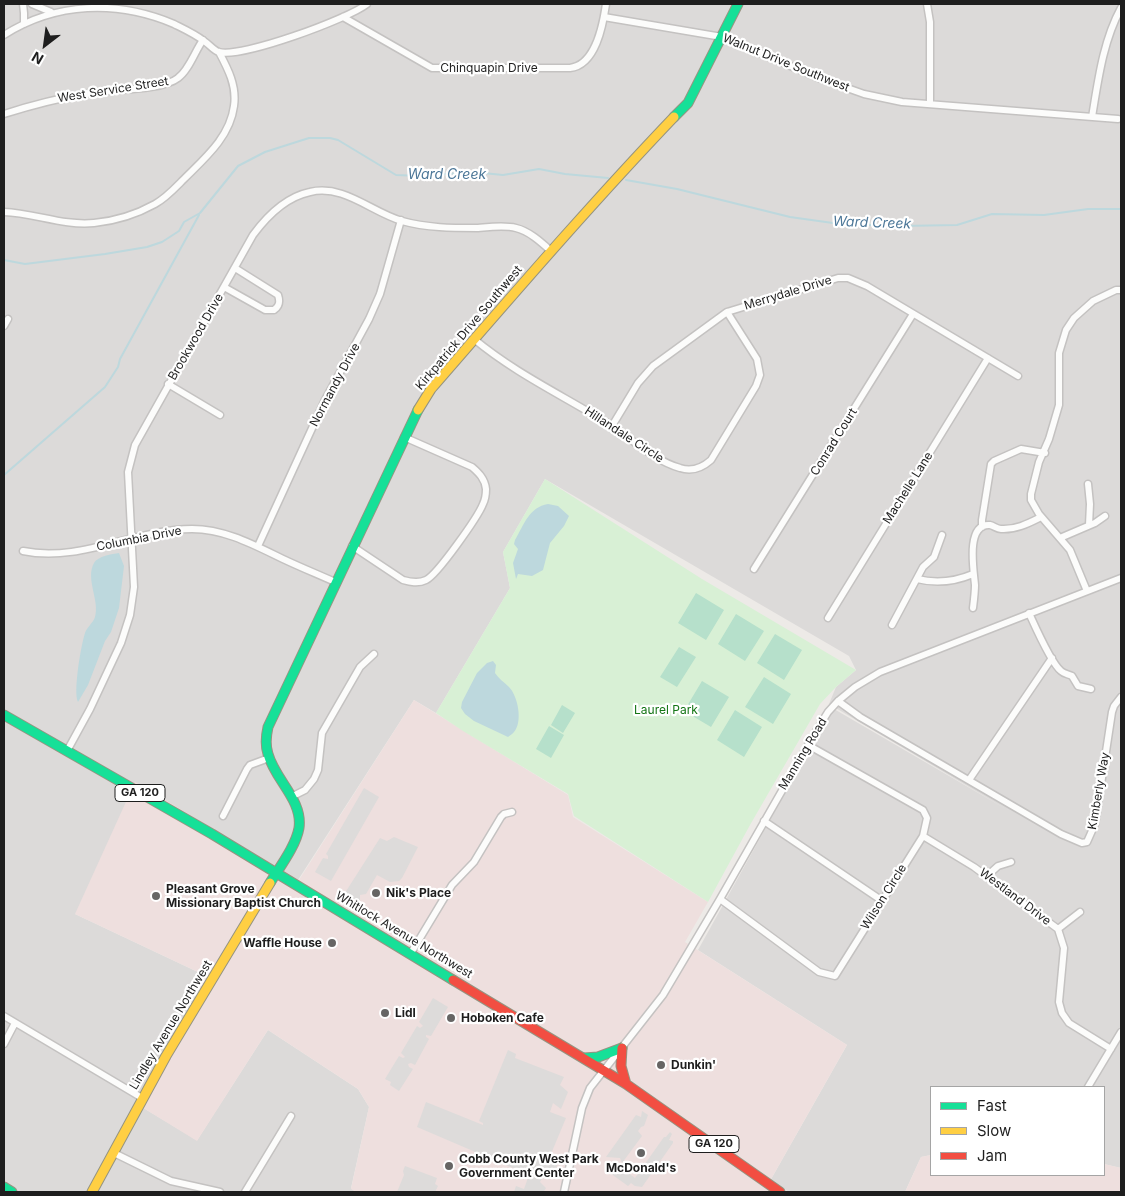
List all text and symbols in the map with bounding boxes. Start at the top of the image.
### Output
north arrow [20,20,70,70]
street label: Walnut Drive Southwest [721,31,851,95]
text: N [28,48,46,68]
street label: Chinquapin Drive [440,61,538,75]
street label: West Service Street [57,74,169,106]
water label: Ward Creek [408,167,486,183]
water label: Ward Creek [833,213,911,233]
street label: Kirkpatrick Drive Southwest [413,263,525,393]
street label: Merrydale Drive [742,273,834,313]
street label: Brookwood Drive [165,291,227,383]
street label: Normandy Drive [307,341,363,429]
street label: Hillandale Circle [582,404,666,466]
street label: Conrad Court [808,406,860,478]
street label: Machelle Lane [880,449,936,527]
street label: Columbia Drive [95,524,183,554]
park label: Laurel Park [634,703,698,717]
street label: Manning Road [776,715,830,793]
street label: Kimberly Way [1085,751,1113,831]
road number: GA 120 [115,784,165,801]
street label: Wilson Circle [858,862,910,932]
street label: Westland Drive [976,865,1054,929]
place label: Pleasant Grove Missionary Baptist Church [166,882,321,910]
place label: Nik's Place [386,886,451,900]
marker: Nik's Place [370,887,382,899]
street label: Whitlock Avenue Northwest [333,888,475,982]
marker: Pleasant Grove Missionary Baptist Church [150,890,162,902]
place label: Waffle House [243,936,322,950]
marker: Waffle House [326,937,338,949]
street label: Lindley Avenue Northwest [127,958,215,1092]
place label: Lidl [395,1006,416,1020]
marker: Lidl [379,1007,391,1019]
place label: Hoboken Cafe [461,1011,544,1025]
marker: Hoboken Cafe [445,1012,457,1024]
place label: Dunkin' [671,1058,716,1072]
marker: Dunkin' [655,1059,667,1071]
legend [930,1086,1105,1176]
text: Fast [977,1096,1007,1115]
text: Slow [977,1121,1011,1140]
road number: GA 120 [689,1136,739,1152]
text: Jam [977,1146,1007,1165]
marker: McDonald's [635,1147,647,1159]
place label: Cobb County West Park Government Center [459,1152,599,1180]
marker: Cobb County West Park Government Center [443,1160,455,1172]
place label: McDonald's [606,1161,676,1175]

